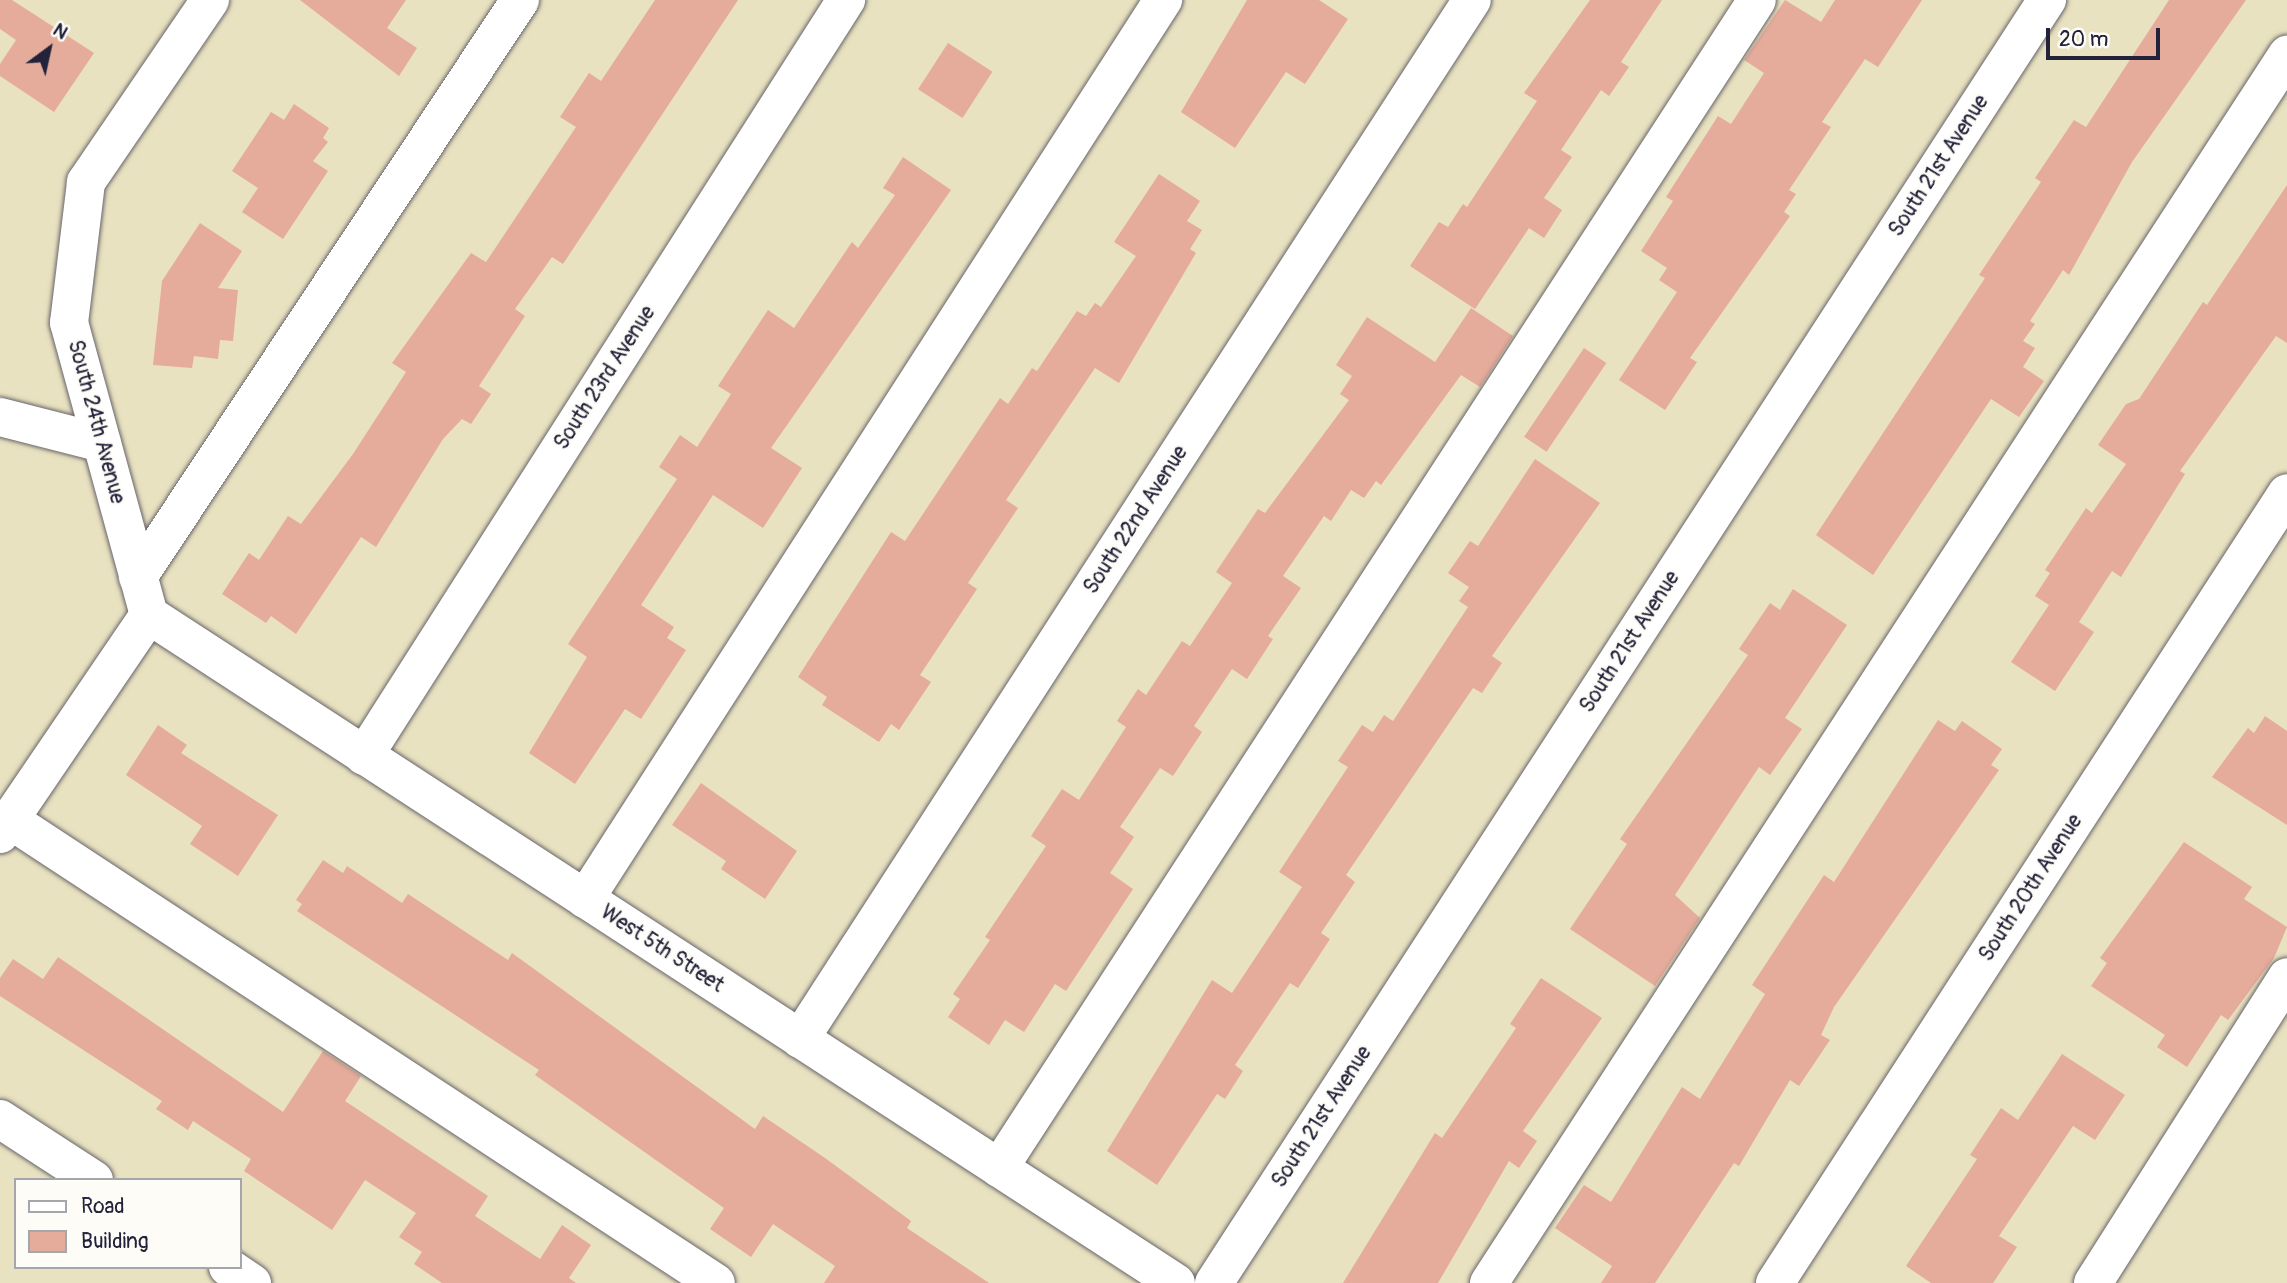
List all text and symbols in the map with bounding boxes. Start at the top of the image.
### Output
north arrow [14,14,84,84]
scale bar [2049,14,2163,58]
text: N [49,18,72,45]
text: 20 m [2059,26,2108,53]
street label: South 21st Avenue [1884,90,1994,242]
street label: South 23rd Avenue [549,301,661,455]
street label: South 24th Avenue [62,337,130,507]
street label: South 22nd Avenue [1079,441,1193,599]
street label: South 21st Avenue [1575,566,1685,718]
street label: South 20th Avenue [1974,810,2088,966]
street label: West 5th Street [596,900,728,998]
street label: South 21st Avenue [1267,1041,1377,1193]
legend [14,1178,242,1269]
text: Road [81,1193,125,1220]
text: Building [81,1228,148,1255]

